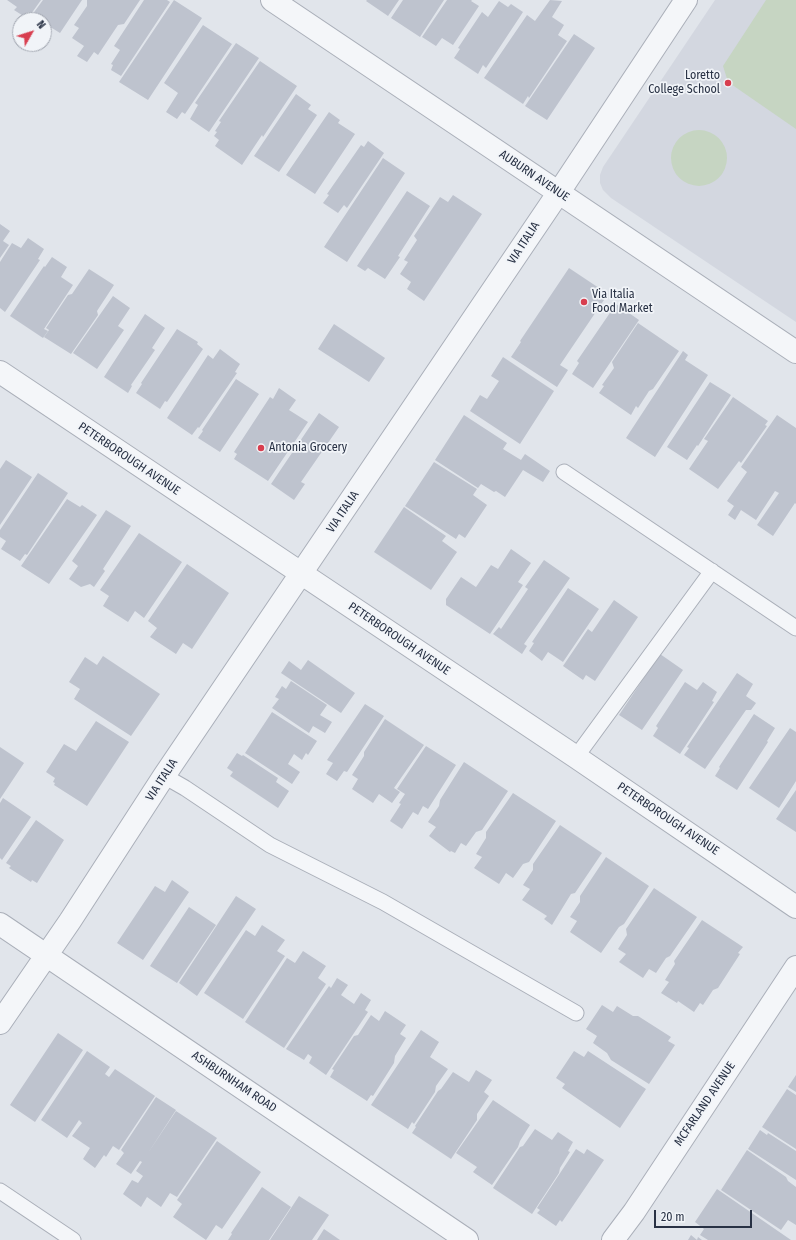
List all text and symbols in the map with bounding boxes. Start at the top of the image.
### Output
north arrow [12,12,52,52]
text: N [34,18,48,31]
place label: Loretto College School [648,69,720,97]
marker: Loretto College School [723,78,733,88]
street label: AUBURN AVENUE [496,147,572,205]
street label: VIA ITALIA [505,219,543,267]
place label: Via Italia Food Market [592,288,653,316]
marker: Via Italia Food Market [579,297,589,307]
street label: PETERBOROUGH AVENUE [75,420,183,498]
place label: Antonia Grocery [269,441,347,455]
marker: Antonia Grocery [256,443,266,453]
street label: VIA ITALIA [324,488,362,536]
street label: PETERBOROUGH AVENUE [345,600,453,678]
street label: VIA ITALIA [143,756,181,804]
street label: PETERBOROUGH AVENUE [614,780,722,858]
street label: ASHBURNHAM ROAD [189,1048,279,1116]
street label: MCFARLAND AVENUE [671,1059,739,1149]
scale bar [656,1202,754,1228]
text: 20 m [661,1210,685,1224]

